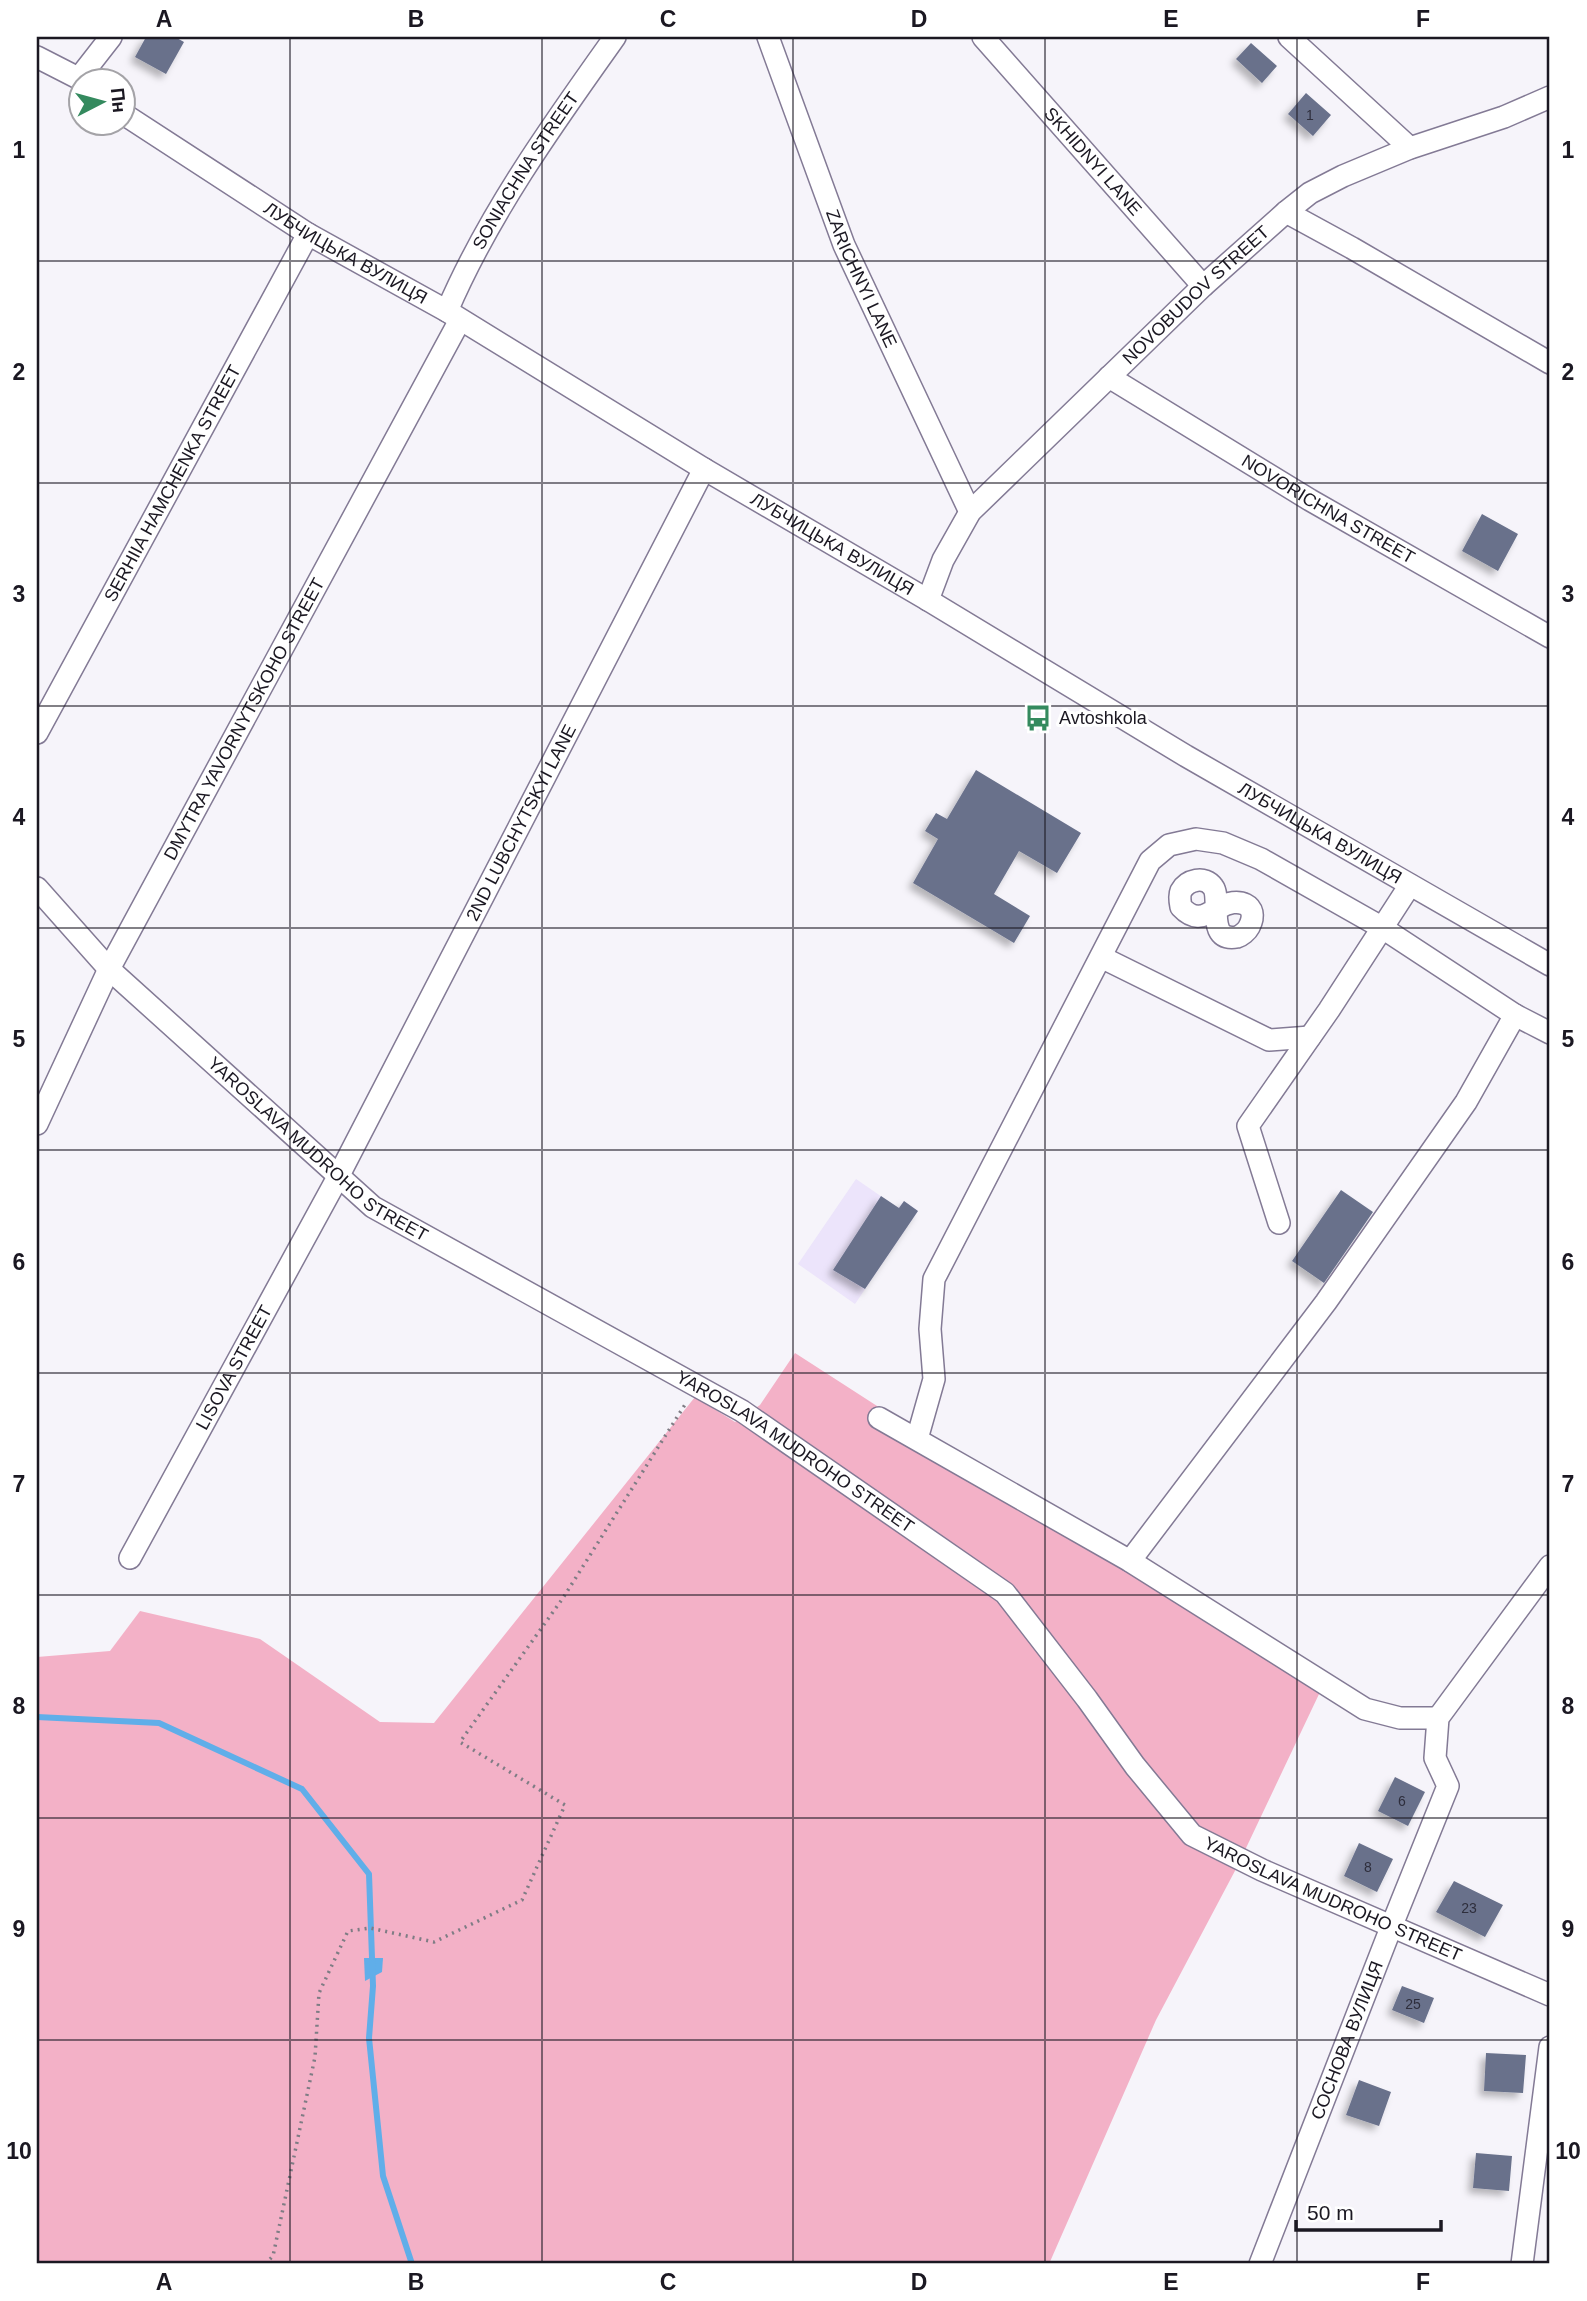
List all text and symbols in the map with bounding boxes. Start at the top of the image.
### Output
text: A [156,6,172,32]
text: B [408,6,424,32]
text: C [660,6,676,32]
text: D [911,6,927,32]
text: E [1163,6,1179,32]
text: F [1416,6,1430,32]
north arrow [66,66,136,136]
text: Пн [107,87,130,114]
street label: SONIACHNA STREET [469,88,583,253]
street label: SKHIDNYI LANE [1040,103,1146,219]
house number: 1 [1306,107,1314,123]
text: 1 [13,137,26,163]
text: 1 [1562,137,1575,163]
street label: ЛУБЧИЦЬКА ВУЛИЦЯ [260,198,431,308]
street label: ZARICHNYI LANE [822,207,901,351]
street label: NOVOBUDOV STREET [1119,222,1273,368]
text: 2 [13,359,25,385]
text: 2 [1562,359,1574,385]
street label: SERHIIA HAMCHENKA STREET [100,362,245,605]
street label: NOVORICHNA STREET [1238,451,1418,568]
street label: ЛУБЧИЦЬКА ВУЛИЦЯ [747,489,917,599]
street label: DMYTRA YAVORNYTSKOHO STREET [160,575,328,863]
text: 3 [13,581,25,607]
text: 3 [1562,581,1574,607]
bus stop icon: Avtoshkola [1023,703,1053,733]
place label: Avtoshkola [1059,708,1148,728]
street label: 2ND LUBCHYTSKYI LANE [462,721,580,924]
street label: ЛУБЧИЦЬКА ВУЛИЦЯ [1235,778,1405,888]
text: 4 [13,804,26,830]
text: 4 [1562,804,1575,830]
text: 5 [13,1026,26,1052]
text: 5 [1562,1026,1575,1052]
street label: YAROSLAVA MUDROHO STREET [204,1053,431,1245]
text: 6 [13,1249,25,1275]
text: 6 [1562,1249,1574,1275]
street label: LISOVA STREET [192,1302,276,1433]
street label: YAROSLAVA MUDROHO STREET [673,1367,918,1537]
text: 7 [13,1471,25,1497]
text: 7 [1562,1471,1574,1497]
text: 8 [13,1693,26,1719]
text: 8 [1562,1693,1575,1719]
house number: 6 [1398,1793,1406,1809]
street label: YAROSLAVA MUDROHO STREET [1201,1833,1465,1965]
house number: 8 [1364,1859,1372,1875]
house number: 23 [1461,1900,1477,1916]
text: 9 [13,1916,25,1942]
text: 9 [1562,1916,1574,1942]
street label: СОСНОВА ВУЛИЦЯ [1307,1958,1387,2122]
house number: 25 [1405,1996,1421,2012]
text: 10 [6,2138,32,2164]
text: 10 [1555,2138,1581,2164]
scale bar [1296,2189,1442,2233]
text: 50 m [1307,2201,1354,2224]
text: A [156,2269,172,2295]
text: B [408,2269,424,2295]
text: C [660,2269,676,2295]
text: D [911,2269,927,2295]
text: E [1163,2269,1179,2295]
text: F [1416,2269,1430,2295]

